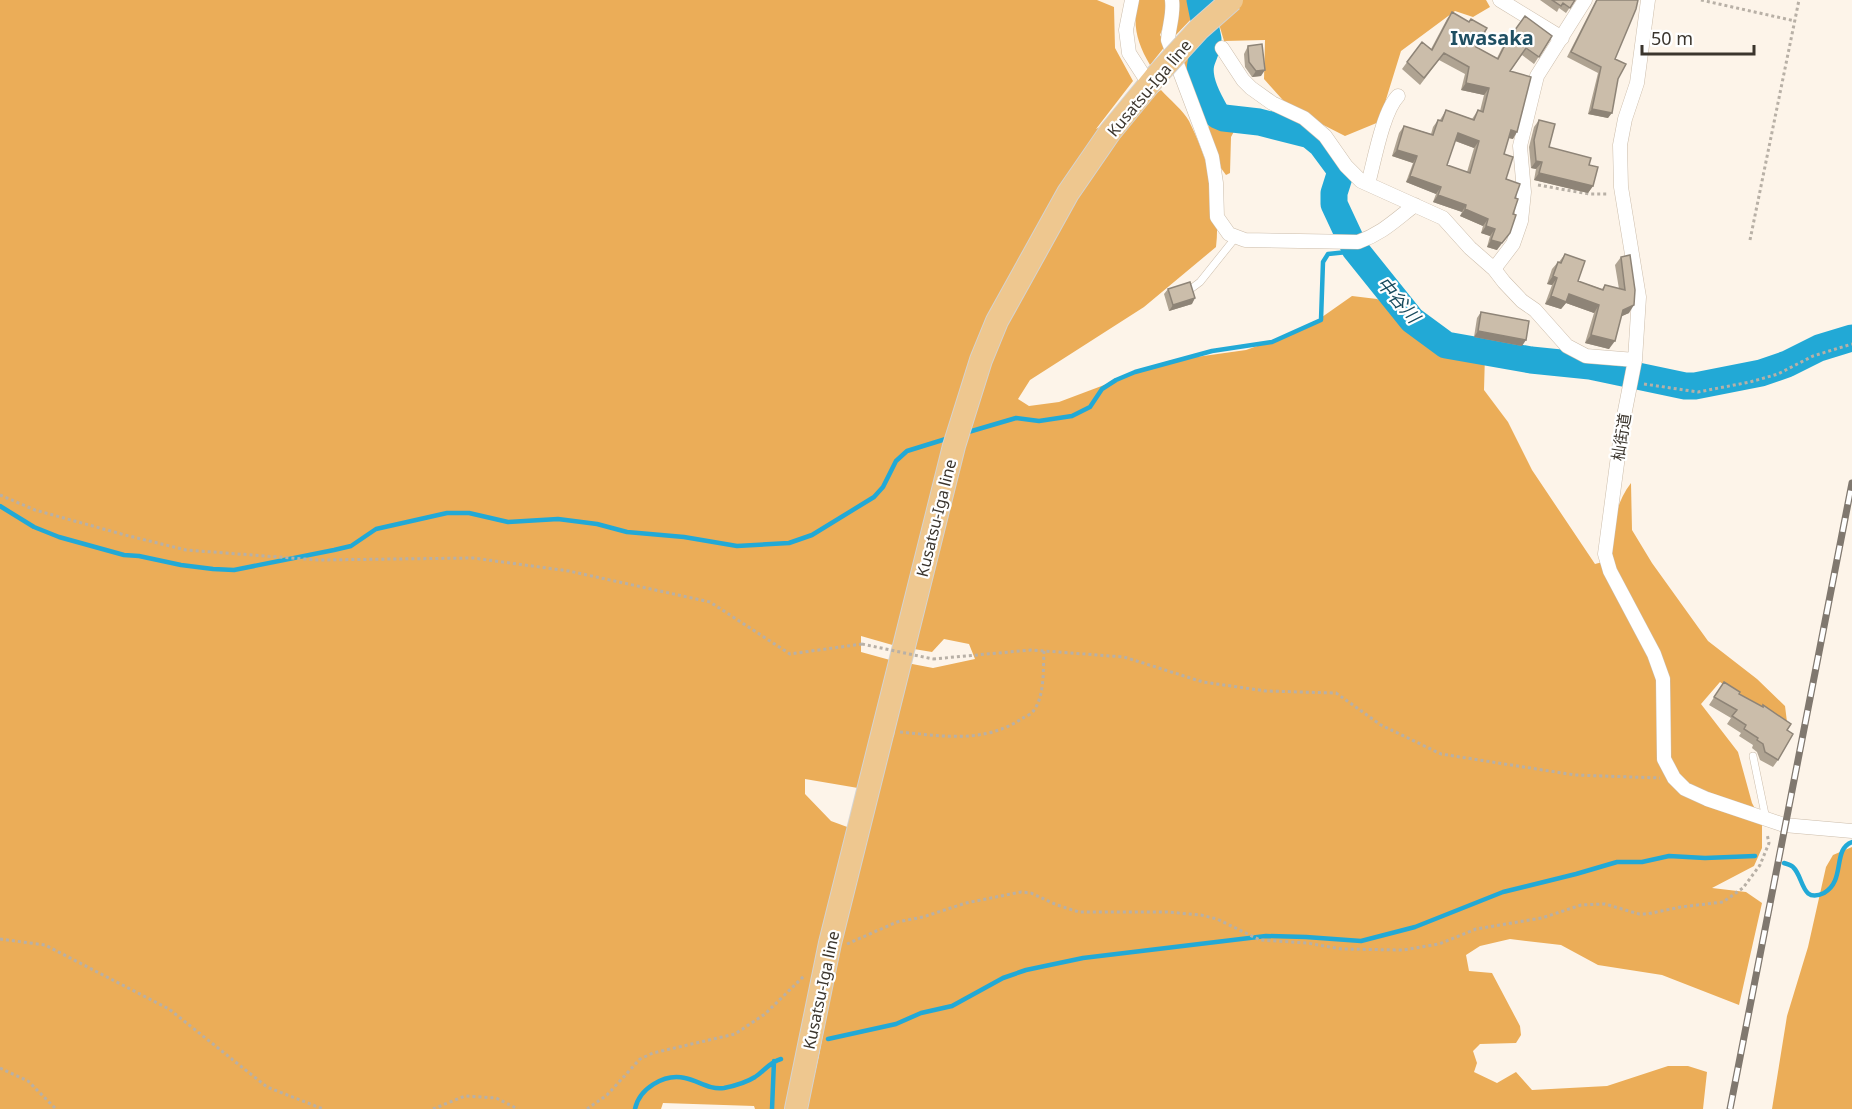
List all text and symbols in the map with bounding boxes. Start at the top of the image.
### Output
scale bar [1642,18,1754,56]
district label: Iwasaka [1450,24,1534,51]
text: 50 m [1651,26,1693,50]
street label: Kusatsu-Iga line [1102,35,1196,141]
water label: 中谷川 [1372,271,1427,329]
street label: 杣街道 [1606,412,1636,462]
street label: Kusatsu-Iga line [911,457,961,579]
street label: Kusatsu-Iga line [798,929,844,1051]

